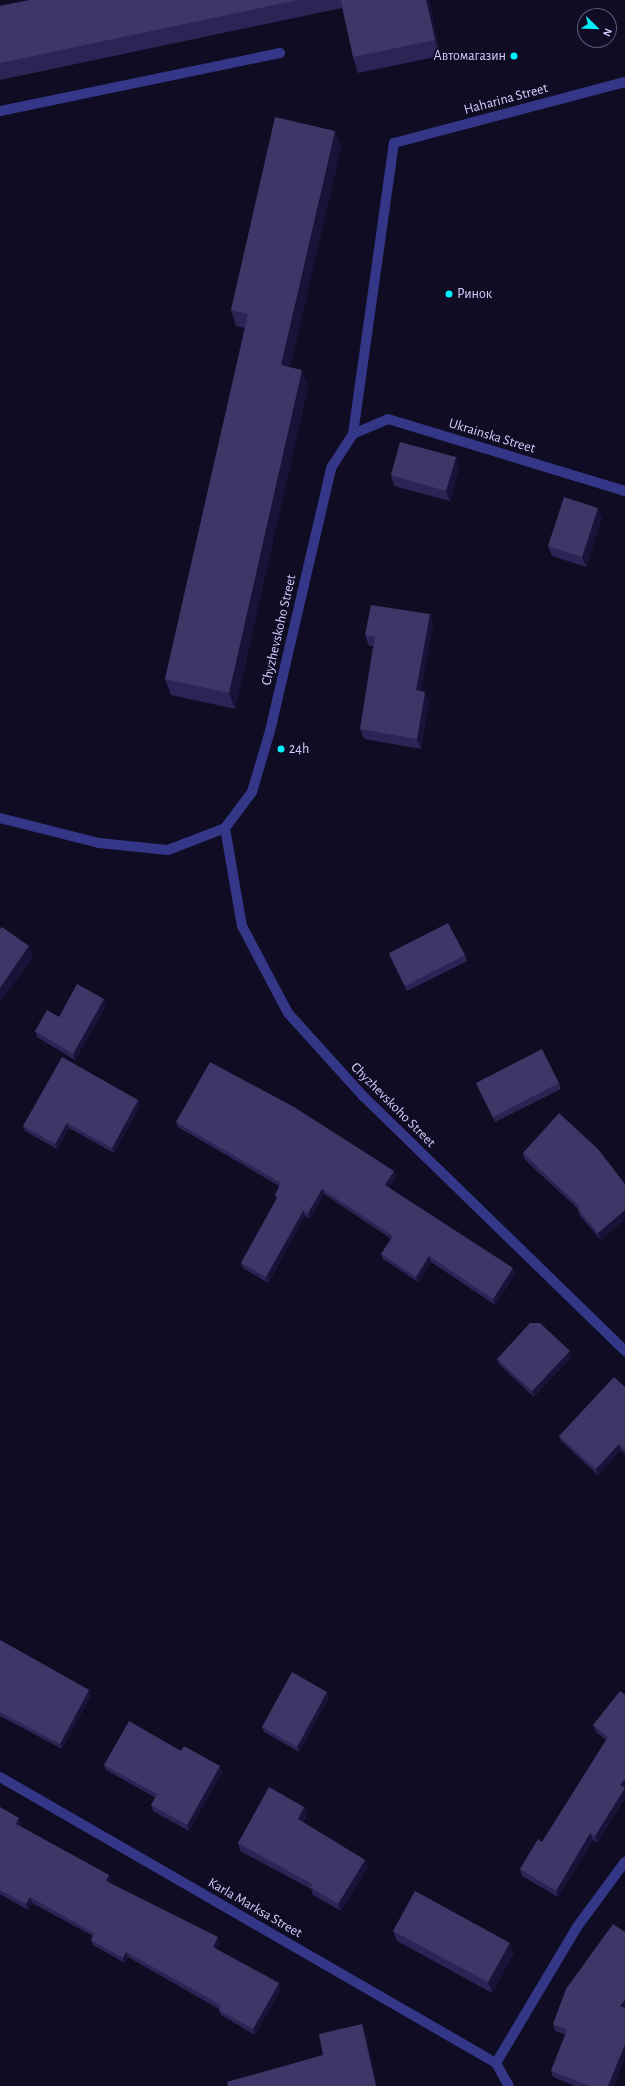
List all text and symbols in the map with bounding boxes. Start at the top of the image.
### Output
north arrow [577,8,617,48]
text: N [601,27,614,38]
place label: Автомагазин [434,48,506,64]
marker: Автомагазин [509,51,519,61]
street label: Haharina Street [462,80,550,118]
place label: Ринок [457,286,492,302]
marker: Ринок [444,289,454,299]
street label: Ukrainska Street [447,415,537,457]
street label: Chyzhevskoho Street [258,573,300,687]
place label: 24h [289,741,309,757]
marker: 24h [276,744,286,754]
street label: Chyzhevskoho Street [347,1059,439,1151]
street label: Karla Marksa Street [205,1874,305,1942]

